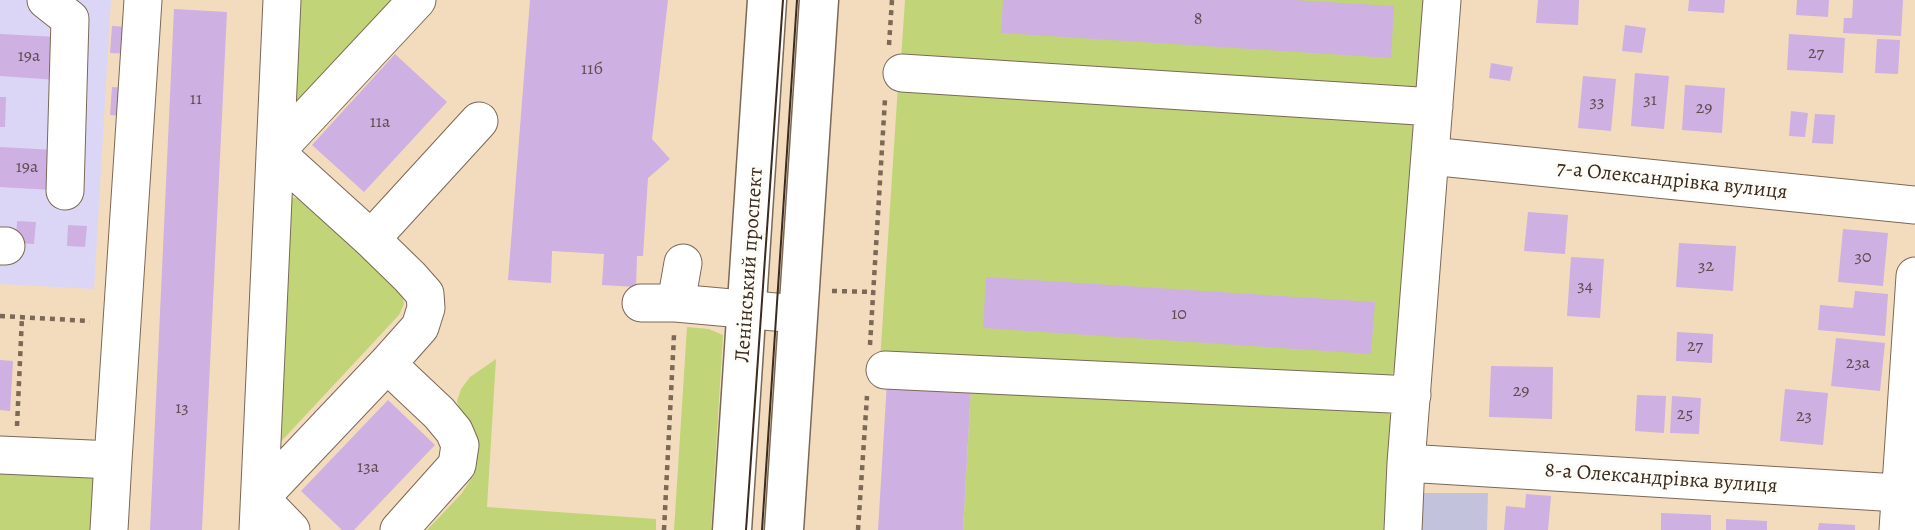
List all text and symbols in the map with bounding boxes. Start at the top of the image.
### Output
house number: 8 [1194,9,1202,31]
house number: 27 [1808,43,1824,65]
house number: 19а [18,46,40,68]
house number: 11б [581,59,603,81]
house number: 11 [190,89,202,111]
house number: 31 [1643,90,1657,112]
house number: 33 [1590,92,1604,114]
house number: 29 [1696,98,1712,120]
house number: 11а [370,112,390,134]
street label: 7-а Олександрівка вулиця [1555,156,1789,206]
house number: 19а [16,157,38,179]
street label: Ленінський проспект [731,167,769,363]
house number: 30 [1854,247,1872,269]
house number: 32 [1698,256,1714,278]
house number: 34 [1577,276,1593,298]
house number: 10 [1171,304,1187,326]
house number: 27 [1687,336,1703,358]
house number: 23а [1846,353,1870,375]
house number: 29 [1513,381,1529,403]
house number: 13 [175,398,189,420]
house number: 25 [1677,404,1693,426]
house number: 23 [1796,406,1812,428]
house number: 13а [357,457,379,479]
street label: 8-а Олександрівка вулиця [1544,458,1778,500]

